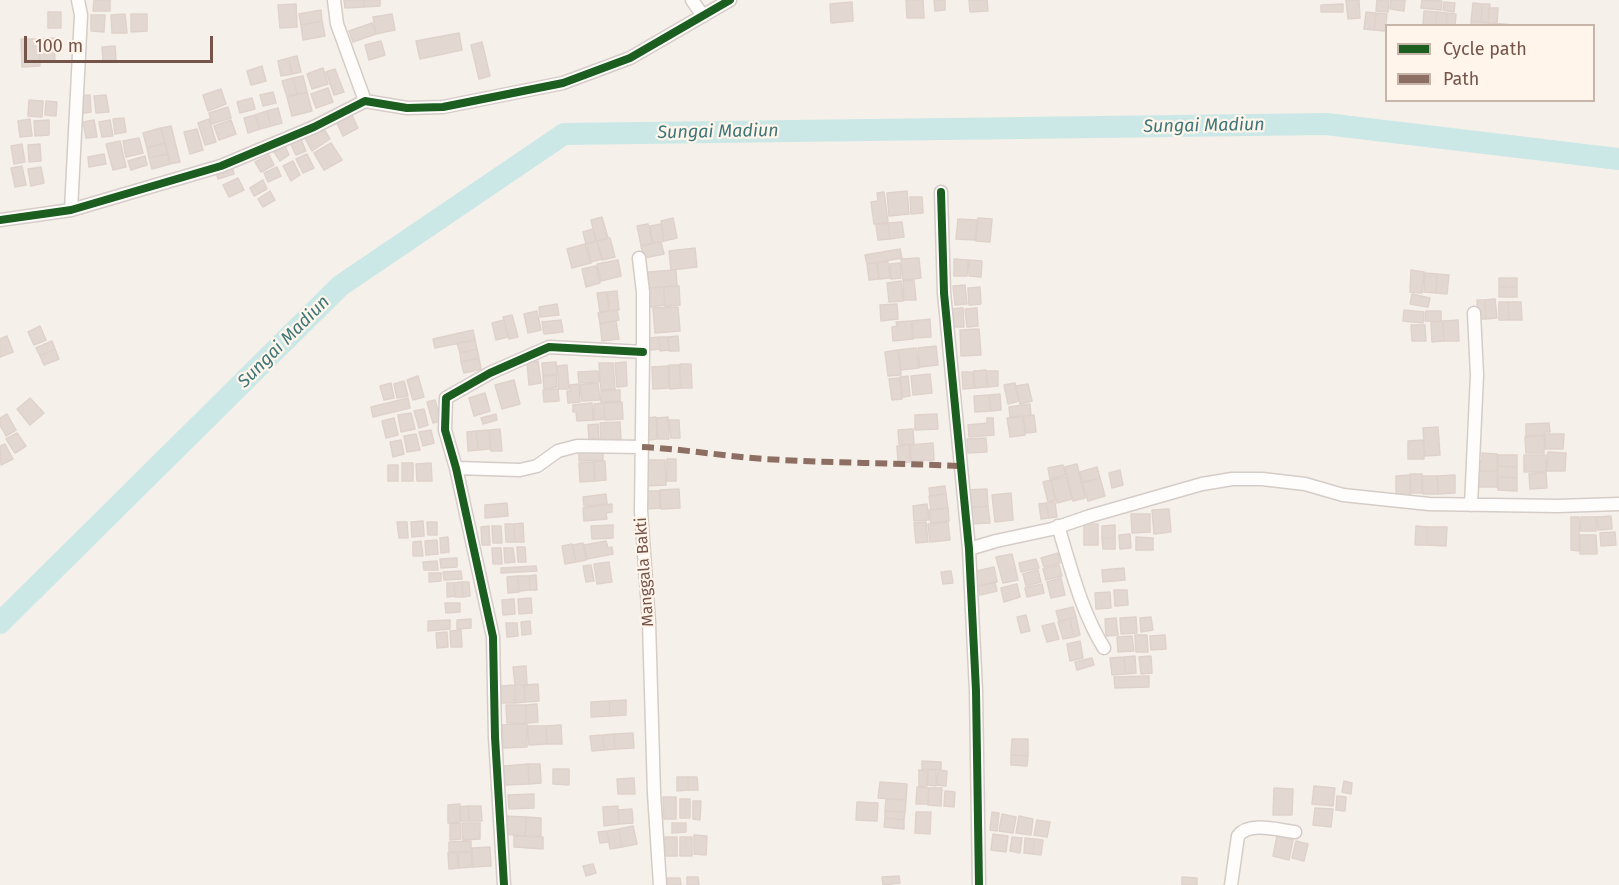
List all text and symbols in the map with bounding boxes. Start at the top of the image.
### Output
scale bar [27,24,216,62]
legend [1385,24,1595,102]
text: 100 m [35,35,83,57]
text: Cycle path [1443,38,1527,60]
text: Path [1443,68,1479,90]
water label: Sungai Madiun [1143,114,1265,138]
water label: Sungai Madiun [657,120,779,144]
water label: Sungai Madiun [233,291,335,393]
street label: Manggala Bakti [632,517,658,627]

